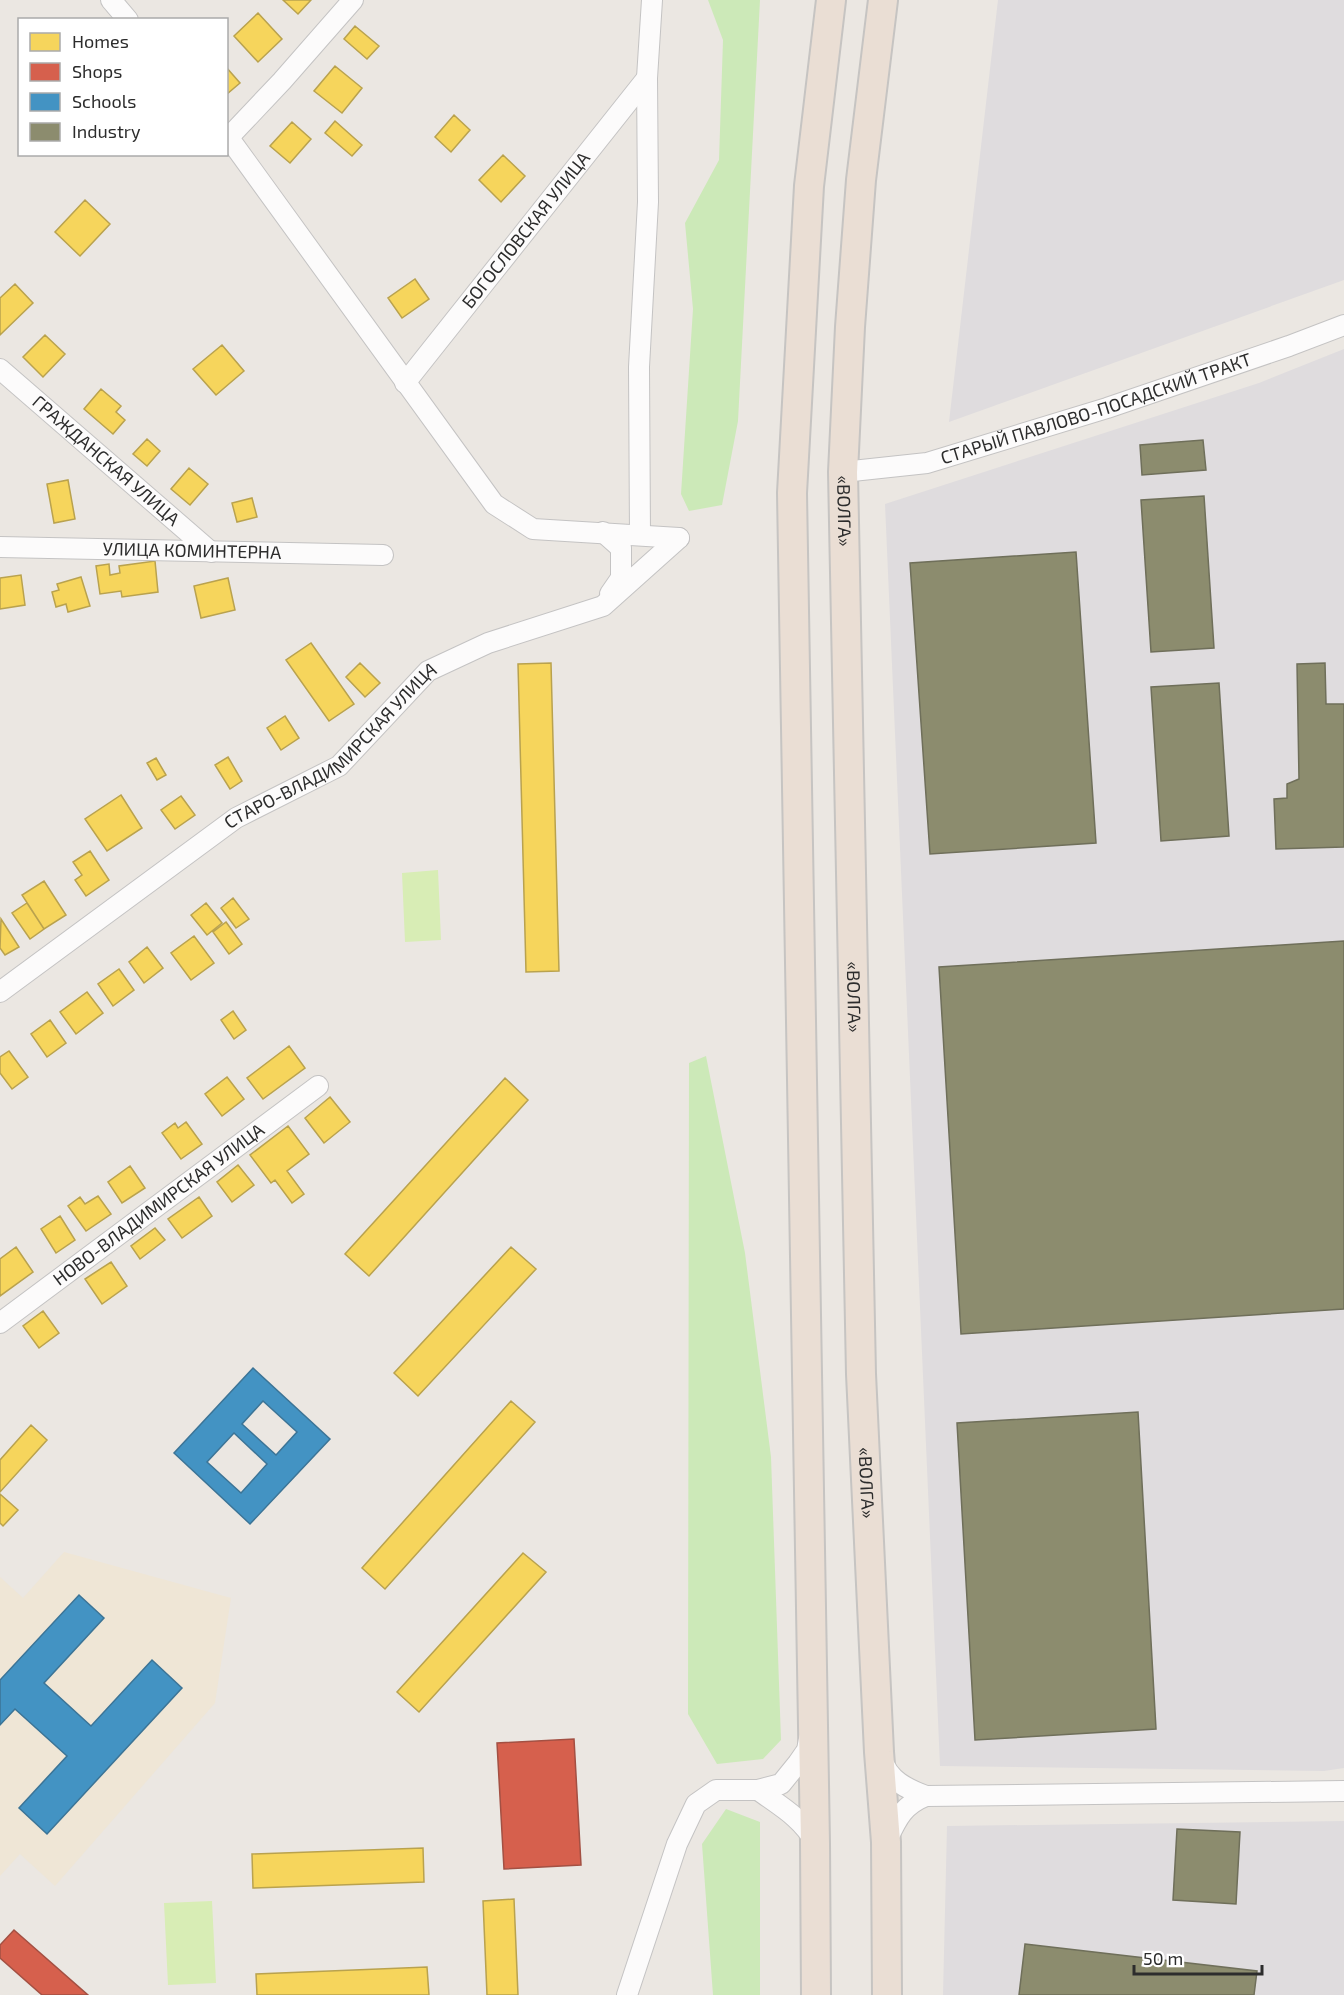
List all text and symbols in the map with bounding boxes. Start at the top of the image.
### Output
legend [18,18,228,156]
text: Homes [72,30,129,52]
text: Shops [72,60,122,82]
text: Schools [72,90,136,112]
text: Industry [72,120,141,142]
street label: БОГОСЛОВСКАЯ УЛИЦА [457,146,595,312]
street label: СТАРЫЙ ПАВЛОВО-ПОСАДСКИЙ ТРАКТ [938,347,1255,468]
street label: ГРАЖДАНСКАЯ УЛИЦА [28,390,185,530]
street label: «ВОЛГА» [833,475,856,547]
street label: УЛИЦА КОМИНТЕРНА [102,537,282,563]
street label: СТАРО-ВЛАДИМИРСКАЯ УЛИЦА [219,656,440,833]
street label: «ВОЛГА» [843,961,866,1033]
street label: НОВО-ВЛАДИМИРСКАЯ УЛИЦА [48,1118,269,1290]
street label: «ВОЛГА» [854,1447,880,1519]
scale bar [1134,1938,1262,1976]
text: 50 m [1143,1947,1183,1969]

